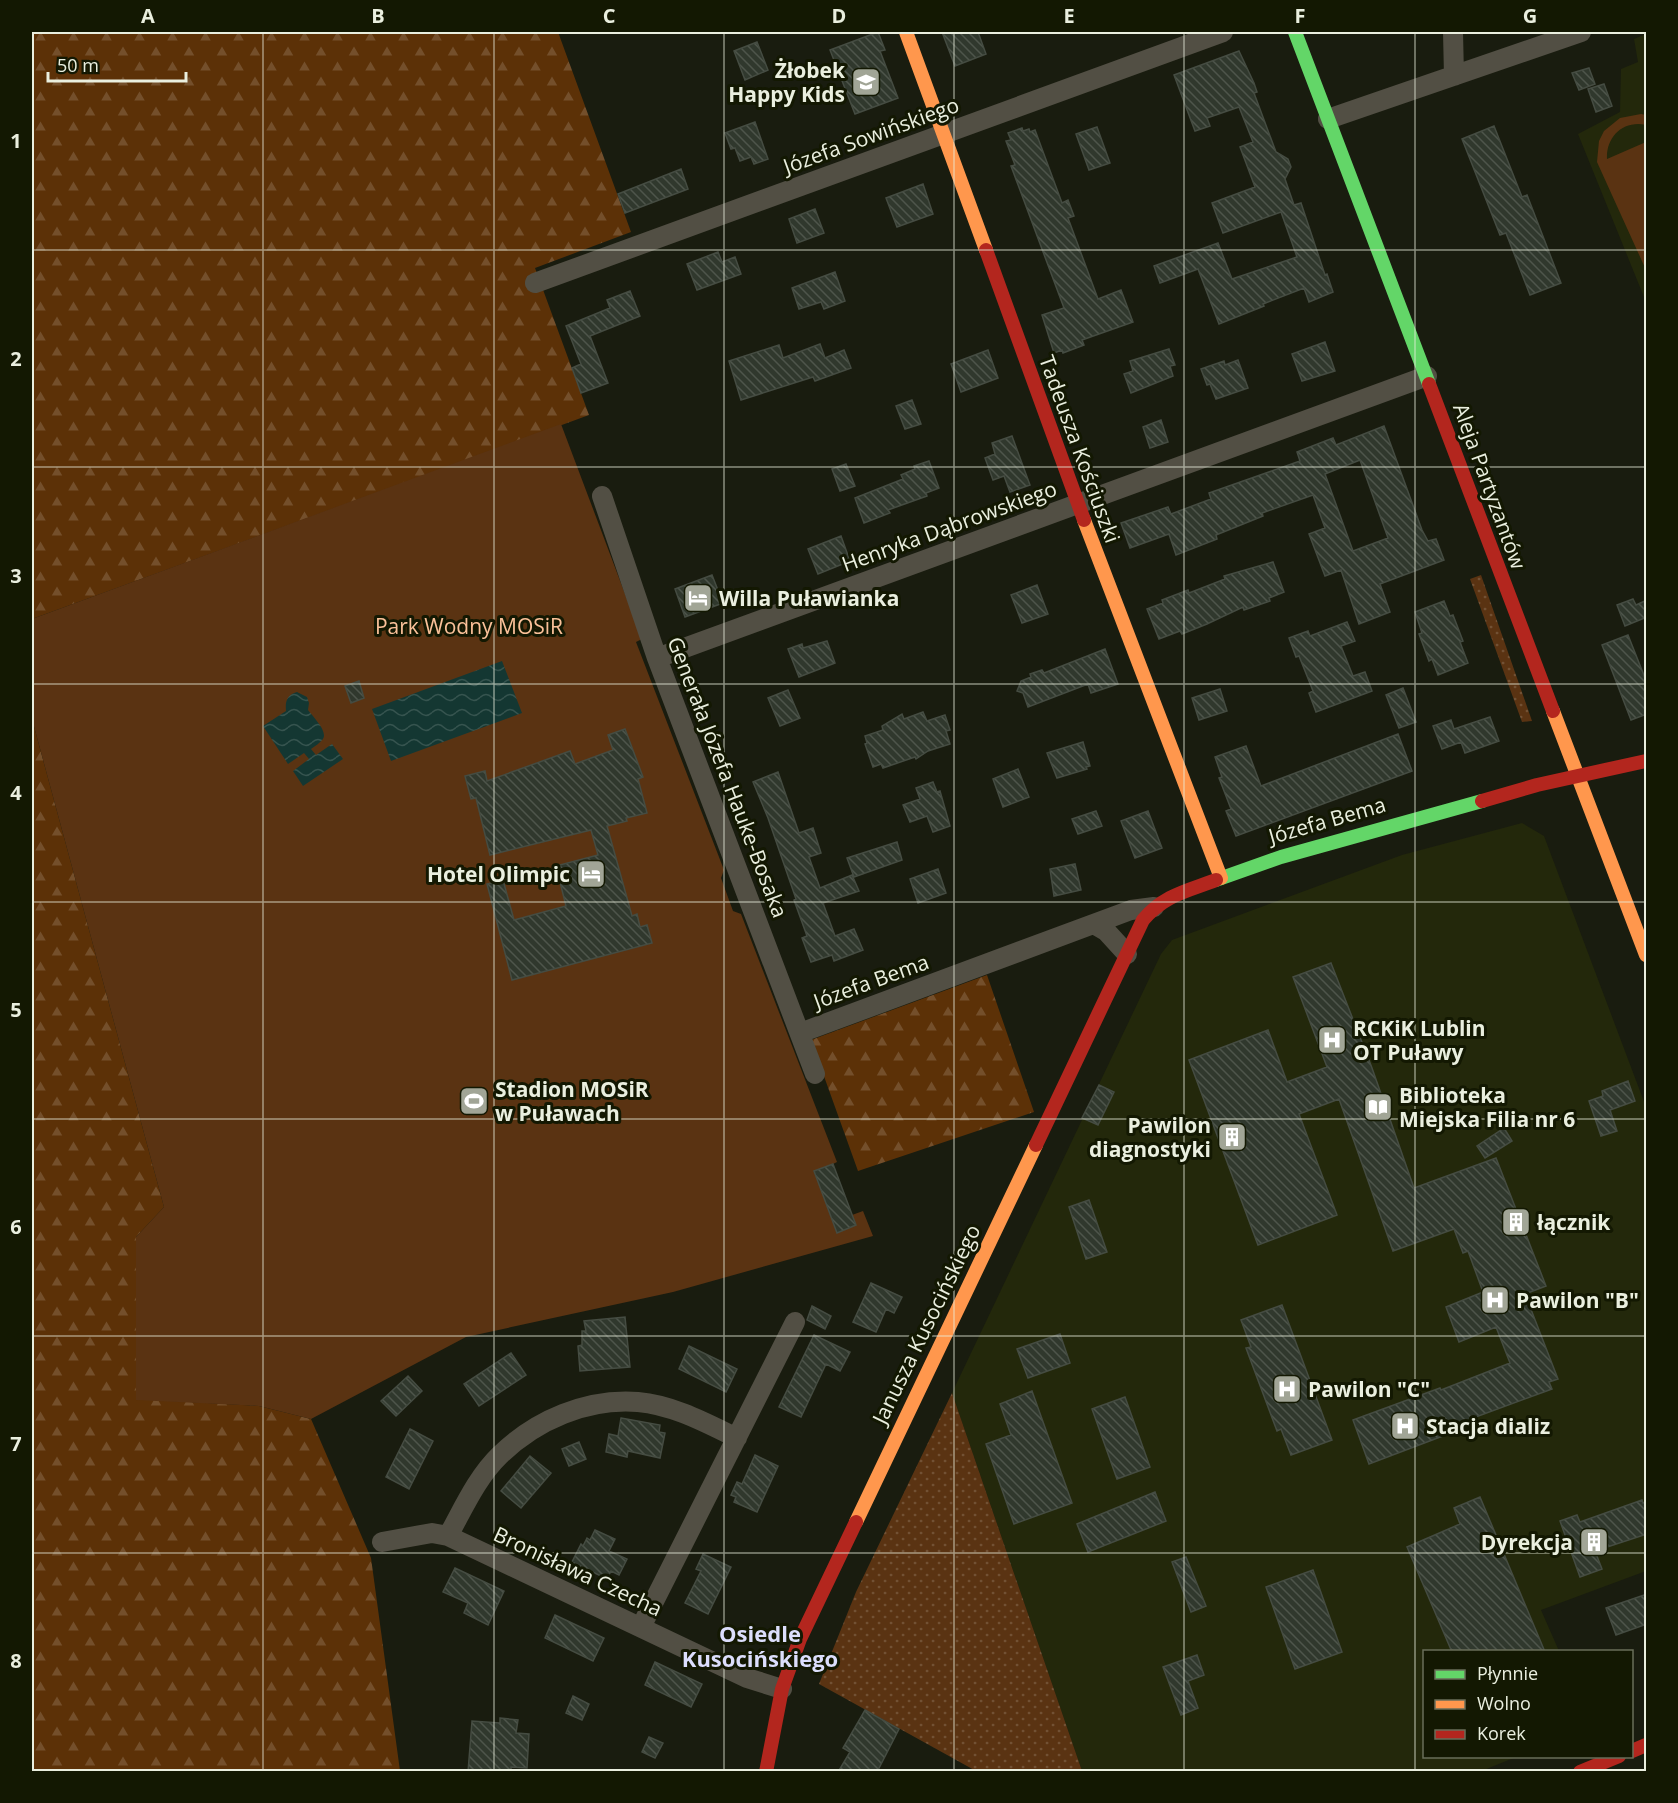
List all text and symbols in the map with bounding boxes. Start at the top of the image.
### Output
text: A [141,2,155,29]
text: B [371,2,385,29]
text: C [603,2,616,29]
text: D [832,2,846,29]
text: E [1063,2,1075,29]
text: F [1295,2,1305,29]
text: G [1523,2,1537,29]
scale bar [48,45,186,83]
text: 50 m [57,53,99,77]
place label: Żłobek Happy Kids [728,56,846,108]
school or university icon: Żłobek Happy Kids [850,66,882,98]
street label: Józefa Sowińskiego [777,90,963,180]
text: 1 [10,127,22,154]
text: 2 [10,345,22,372]
street label: Tadeusza Kościuszki [1033,351,1127,547]
street label: Aleja Partyzantów [1447,399,1533,573]
street label: Henryka Dąbrowskiego [838,474,1060,578]
text: 3 [10,562,22,589]
hotel icon: Willa Puławianka [682,582,714,614]
place label: Willa Puławianka [719,584,899,612]
park label: Park Wodny MOSiR [375,612,563,640]
street label: Generała Józefa Hauke-Bosaka [661,633,795,921]
text: 4 [10,779,22,806]
street label: Józefa Bema [1263,790,1389,851]
hotel icon: Hotel Olimpic [575,858,607,890]
place label: Hotel Olimpic [427,860,570,888]
street label: Józefa Bema [808,947,932,1015]
text: 5 [10,996,22,1023]
place label: RCKiK Lublin OT Puławy [1353,1014,1486,1066]
hospital icon: RCKiK Lublin OT Puławy [1316,1024,1348,1056]
place label: Stadion MOSiR w Puławach [495,1075,649,1127]
place label: Biblioteka Miejska Filia nr 6 [1399,1081,1575,1133]
sports icon: Stadion MOSiR w Puławach [458,1085,490,1117]
library icon: Biblioteka Miejska Filia nr 6 [1362,1091,1394,1123]
place label: Pawilon diagnostyki [1089,1111,1211,1163]
building icon: Pawilon diagnostyki [1216,1121,1248,1153]
building icon: łącznik [1500,1206,1532,1238]
place label: łącznik [1536,1208,1611,1236]
text: 6 [10,1213,22,1240]
street label: Janusza Kusocińskiego [865,1220,987,1430]
hospital icon: Pawilon "B" [1479,1284,1511,1316]
place label: Pawilon "B" [1516,1286,1639,1314]
hospital icon: Pawilon "C" [1271,1373,1303,1405]
place label: Pawilon "C" [1308,1375,1430,1403]
hospital icon: Stacja dializ [1389,1410,1421,1442]
place label: Stacja dializ [1426,1412,1550,1440]
text: 7 [10,1430,22,1457]
street label: Bronisława Czecha [489,1520,667,1622]
building icon: Dyrekcja [1578,1526,1610,1558]
place label: Dyrekcja [1481,1528,1573,1556]
district label: Osiedle Kusocińskiego [682,1618,838,1673]
text: 8 [10,1647,22,1674]
legend [1423,1650,1633,1758]
text: Płynnie [1477,1661,1538,1685]
text: Wolno [1477,1691,1531,1715]
text: Korek [1477,1721,1526,1745]

